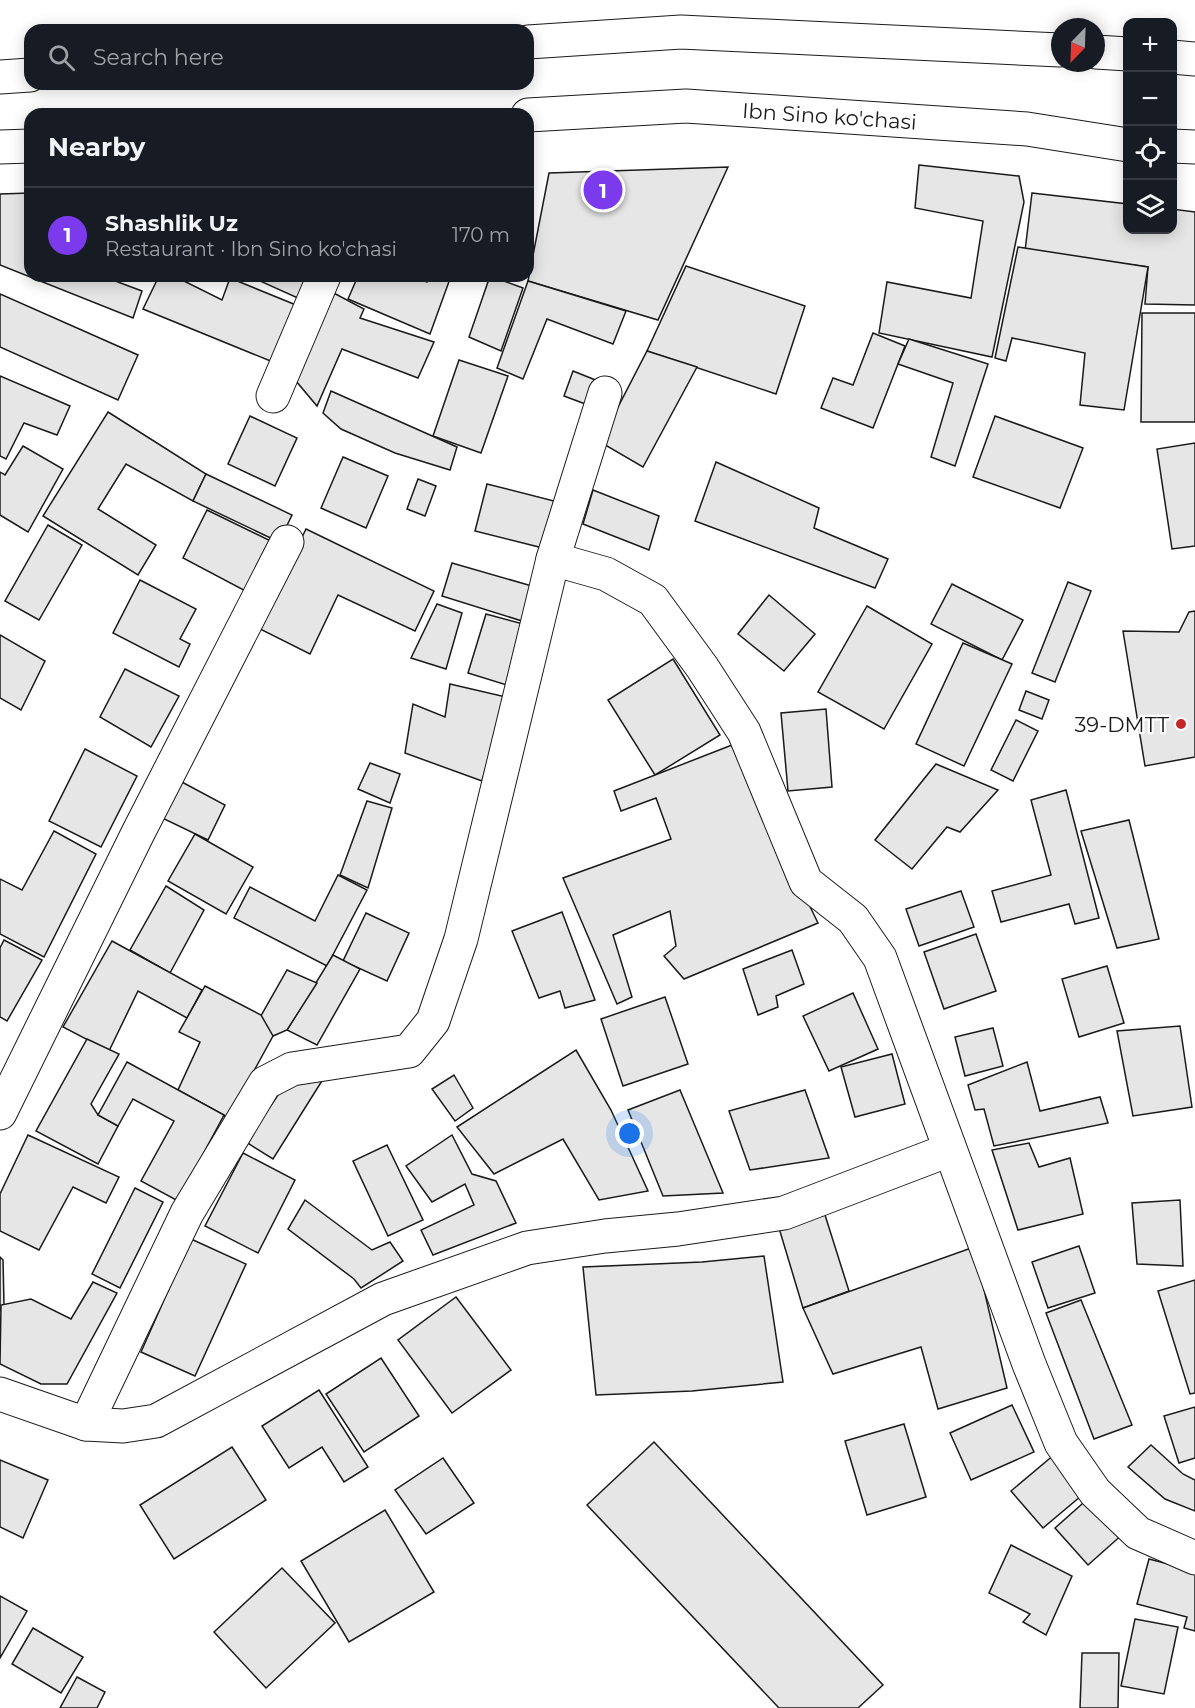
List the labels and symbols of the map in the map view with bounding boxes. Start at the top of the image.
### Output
north arrow [1051,18,1105,72]
street label: Ibn Sino ko'chasi [741,97,917,134]
pin: 1 [584,168,622,213]
place label: 39-DMTT [1074,712,1169,737]
marker: 39-DMTT [1174,717,1188,731]
your location [615,1119,644,1148]

